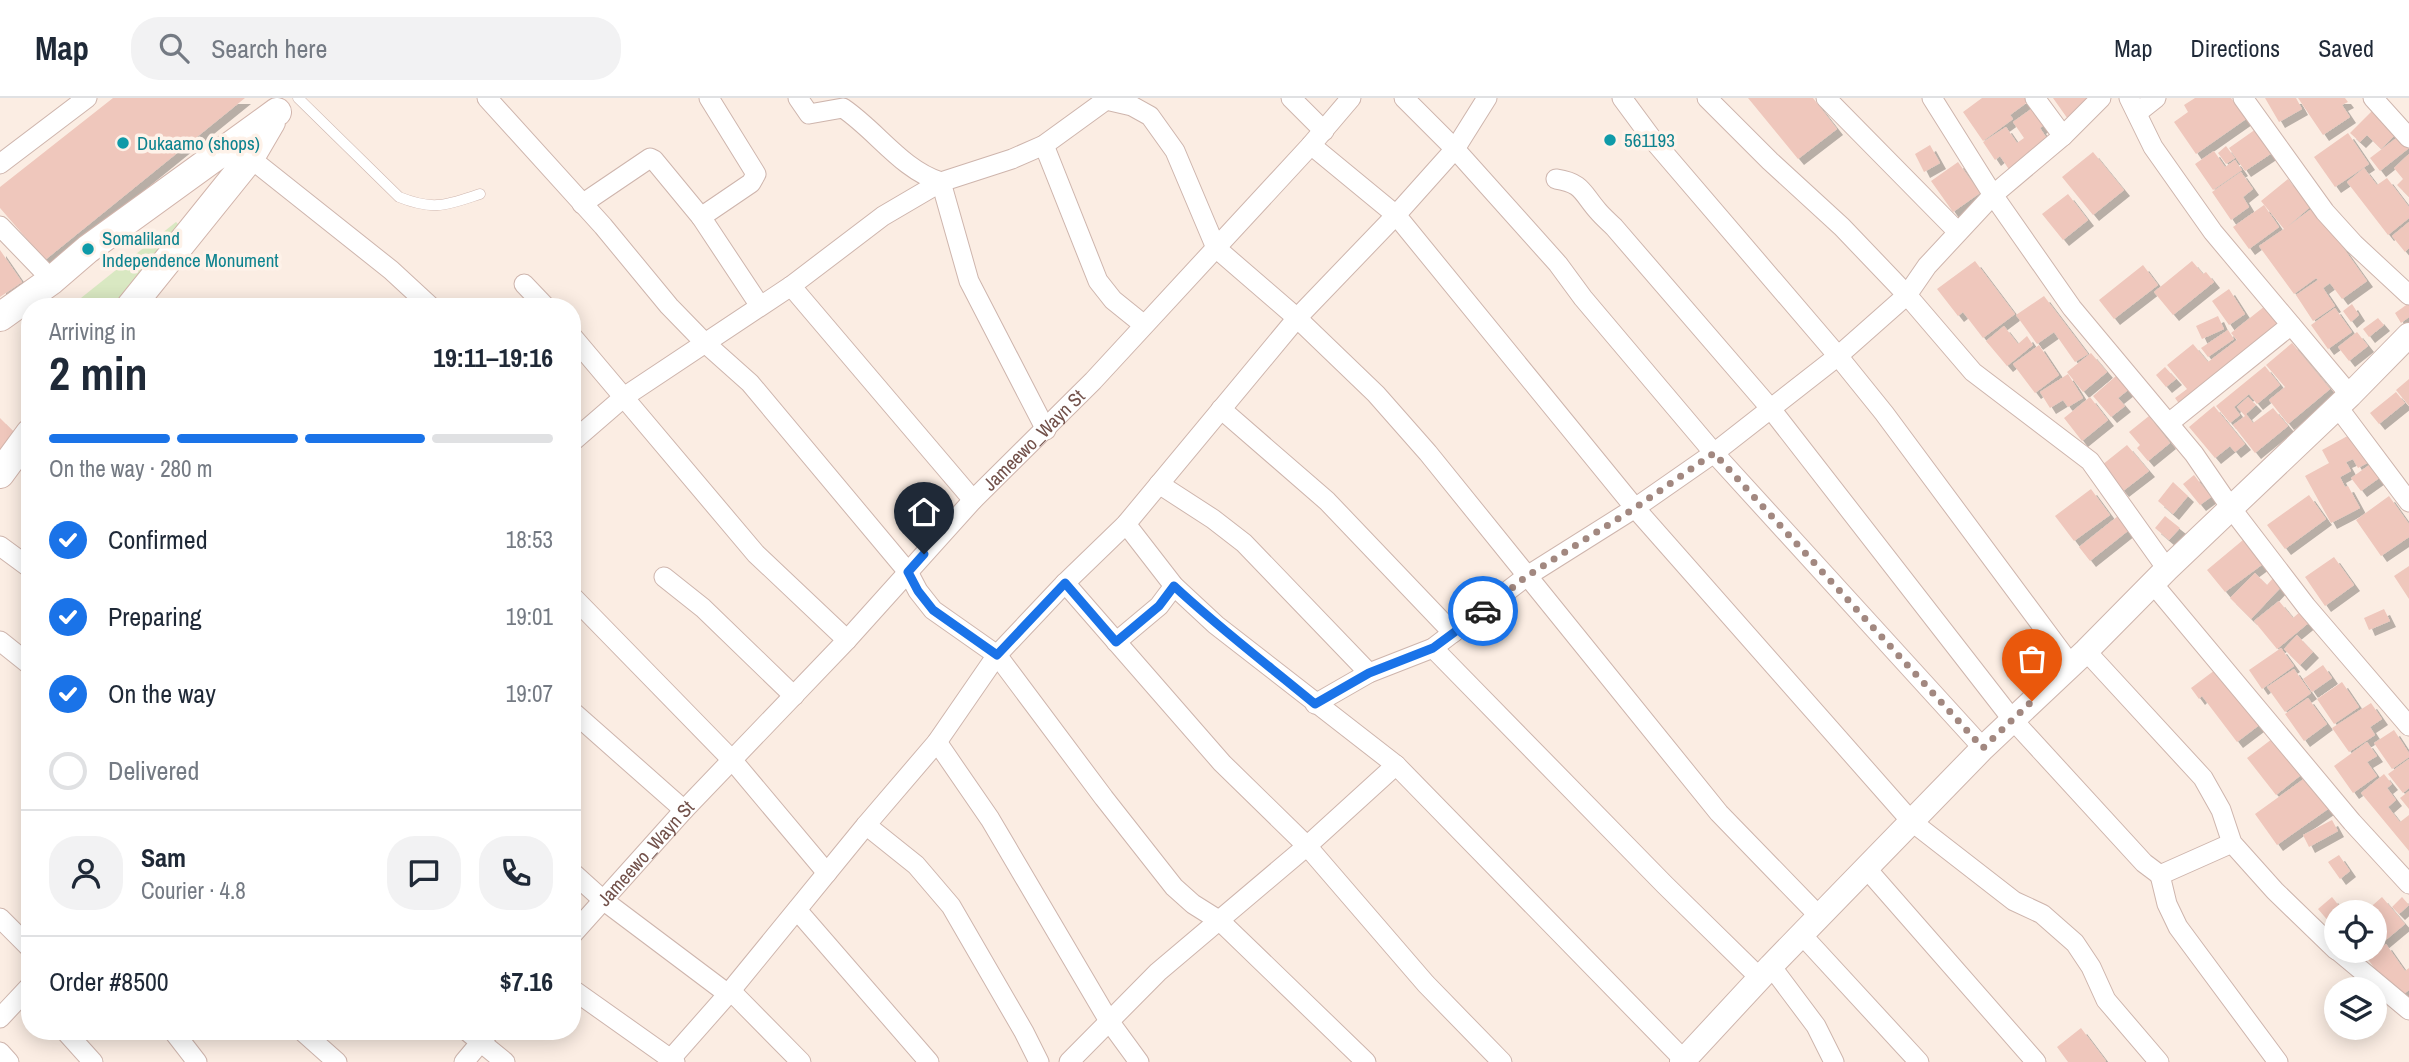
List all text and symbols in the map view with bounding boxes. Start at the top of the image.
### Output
search box [131,17,621,80]
text: Map [35,26,89,70]
icon: search [155,29,193,67]
text: Search here [211,31,327,66]
text: Map [2114,32,2152,64]
text: Directions [2190,32,2280,64]
text: Saved [2318,32,2374,64]
place label: 561193 [1624,127,1675,153]
place label: Dukaamo (shops) [137,130,260,156]
marker: 561193 [1602,132,1618,148]
marker: Dukaamo (shops) [115,135,131,151]
place label: Somaliland Independence Monument [102,225,279,273]
marker: Somaliland Independence Monument [80,241,96,257]
text: Arriving in [49,316,136,347]
text: 19:11–19:16 [433,340,553,375]
text: 2 min [49,342,148,404]
street label: Jameewo_Wayn St [977,383,1091,496]
text: On the way · 280 m [49,453,213,484]
pin [894,482,954,554]
icon: home [905,493,943,531]
icon: check [49,521,87,559]
text: Confirmed [108,522,208,557]
text: 18:53 [506,524,553,555]
courier [1448,576,1518,646]
icon: car [1464,592,1502,630]
icon: check [49,598,87,636]
text: Preparing [108,599,202,634]
text: 19:01 [506,601,553,632]
pin [2002,629,2062,701]
icon: bag [2013,640,2051,678]
icon: check [49,675,87,713]
text: On the way [108,676,216,711]
text: 19:07 [506,678,553,709]
text: Delivered [108,753,199,788]
street label: Jameewo_Wayn St [591,794,700,912]
button: person [49,836,123,910]
button: chat [387,836,461,910]
button: phone [479,836,553,910]
text: Sam [141,840,186,875]
text: Courier · 4.8 [141,875,246,906]
map controls [2324,900,2387,1040]
button: locate [2324,900,2387,963]
text: Order #8500 [49,964,169,999]
text: $7.16 [500,964,553,999]
button: layers [2324,977,2387,1040]

